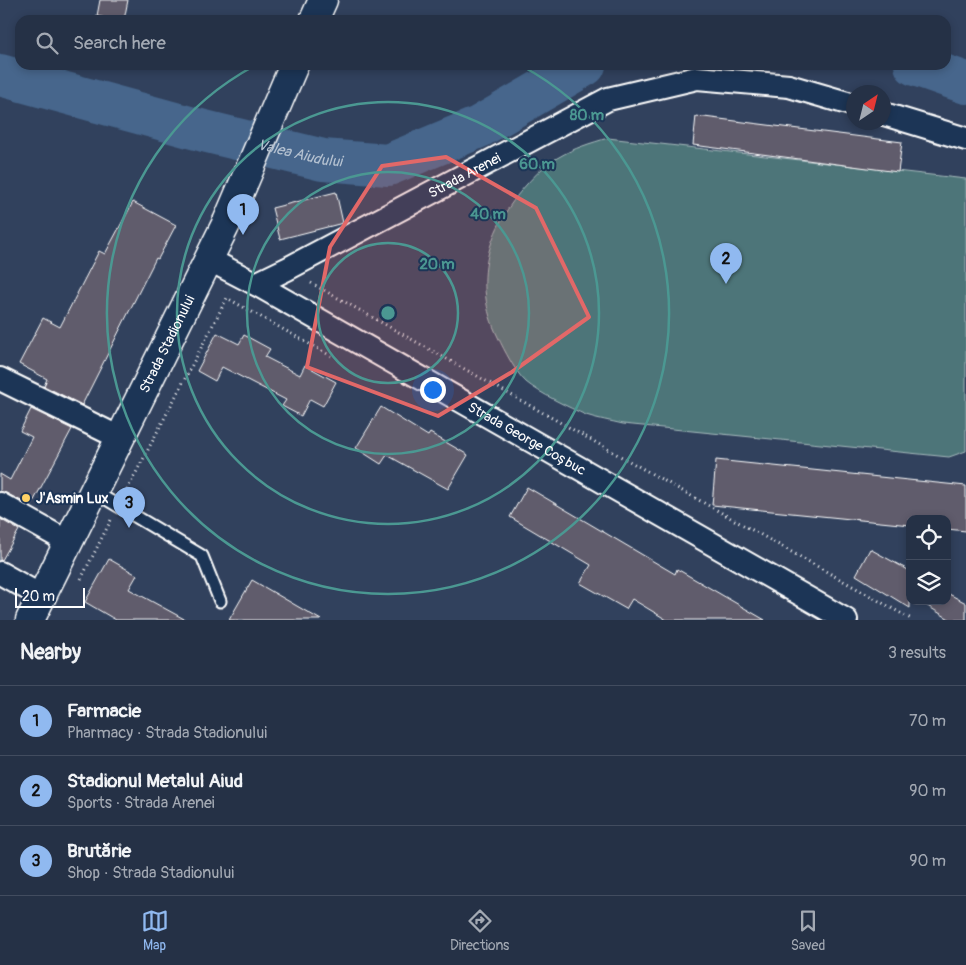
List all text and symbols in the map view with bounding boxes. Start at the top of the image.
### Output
search box [15,15,951,70]
icon: search [33,29,61,57]
text: Search here [73,31,166,55]
north arrow [846,85,891,130]
text: 80 m [570,106,604,125]
water label: Valea Aiudului [256,135,345,171]
street label: Strada Arenei [425,149,504,201]
text: 60 m [519,155,555,174]
pin: 1 [227,194,259,235]
text: 40 m [470,205,506,224]
pin: 2 [710,243,742,284]
text: 20 m [419,255,455,274]
street label: Strada Stadionului [135,292,198,396]
centre of rings [379,304,397,322]
your location [420,377,446,403]
street label: Strada George Coșbuc [465,398,589,479]
pin: 3 [113,487,145,528]
place label: J'Asmin Lux [36,490,109,507]
marker: J'Asmin Lux [20,492,32,504]
map controls [906,515,951,605]
button: locate [906,515,951,560]
button: layers [906,560,951,605]
scale bar [15,585,85,608]
text: 20 m [22,588,55,605]
text: Nearby [20,639,81,666]
text: 3 results [888,643,946,663]
text: Farmacie [67,699,141,723]
text: 1 [33,711,39,731]
text: 70 m [909,711,946,731]
text: Pharmacy · Strada Stadionului [67,723,267,743]
text: Stadionul Metalul Aiud [67,769,243,793]
text: 2 [32,781,40,801]
text: 90 m [909,781,946,801]
text: Sports · Strada Arenei [67,793,215,813]
text: Brutărie [67,839,131,863]
text: 3 [32,851,40,871]
text: 90 m [909,851,946,871]
text: Shop · Strada Stadionului [67,863,234,883]
tab: Map [141,907,169,954]
tab: Directions [450,907,509,954]
tab: Saved [791,907,825,954]

